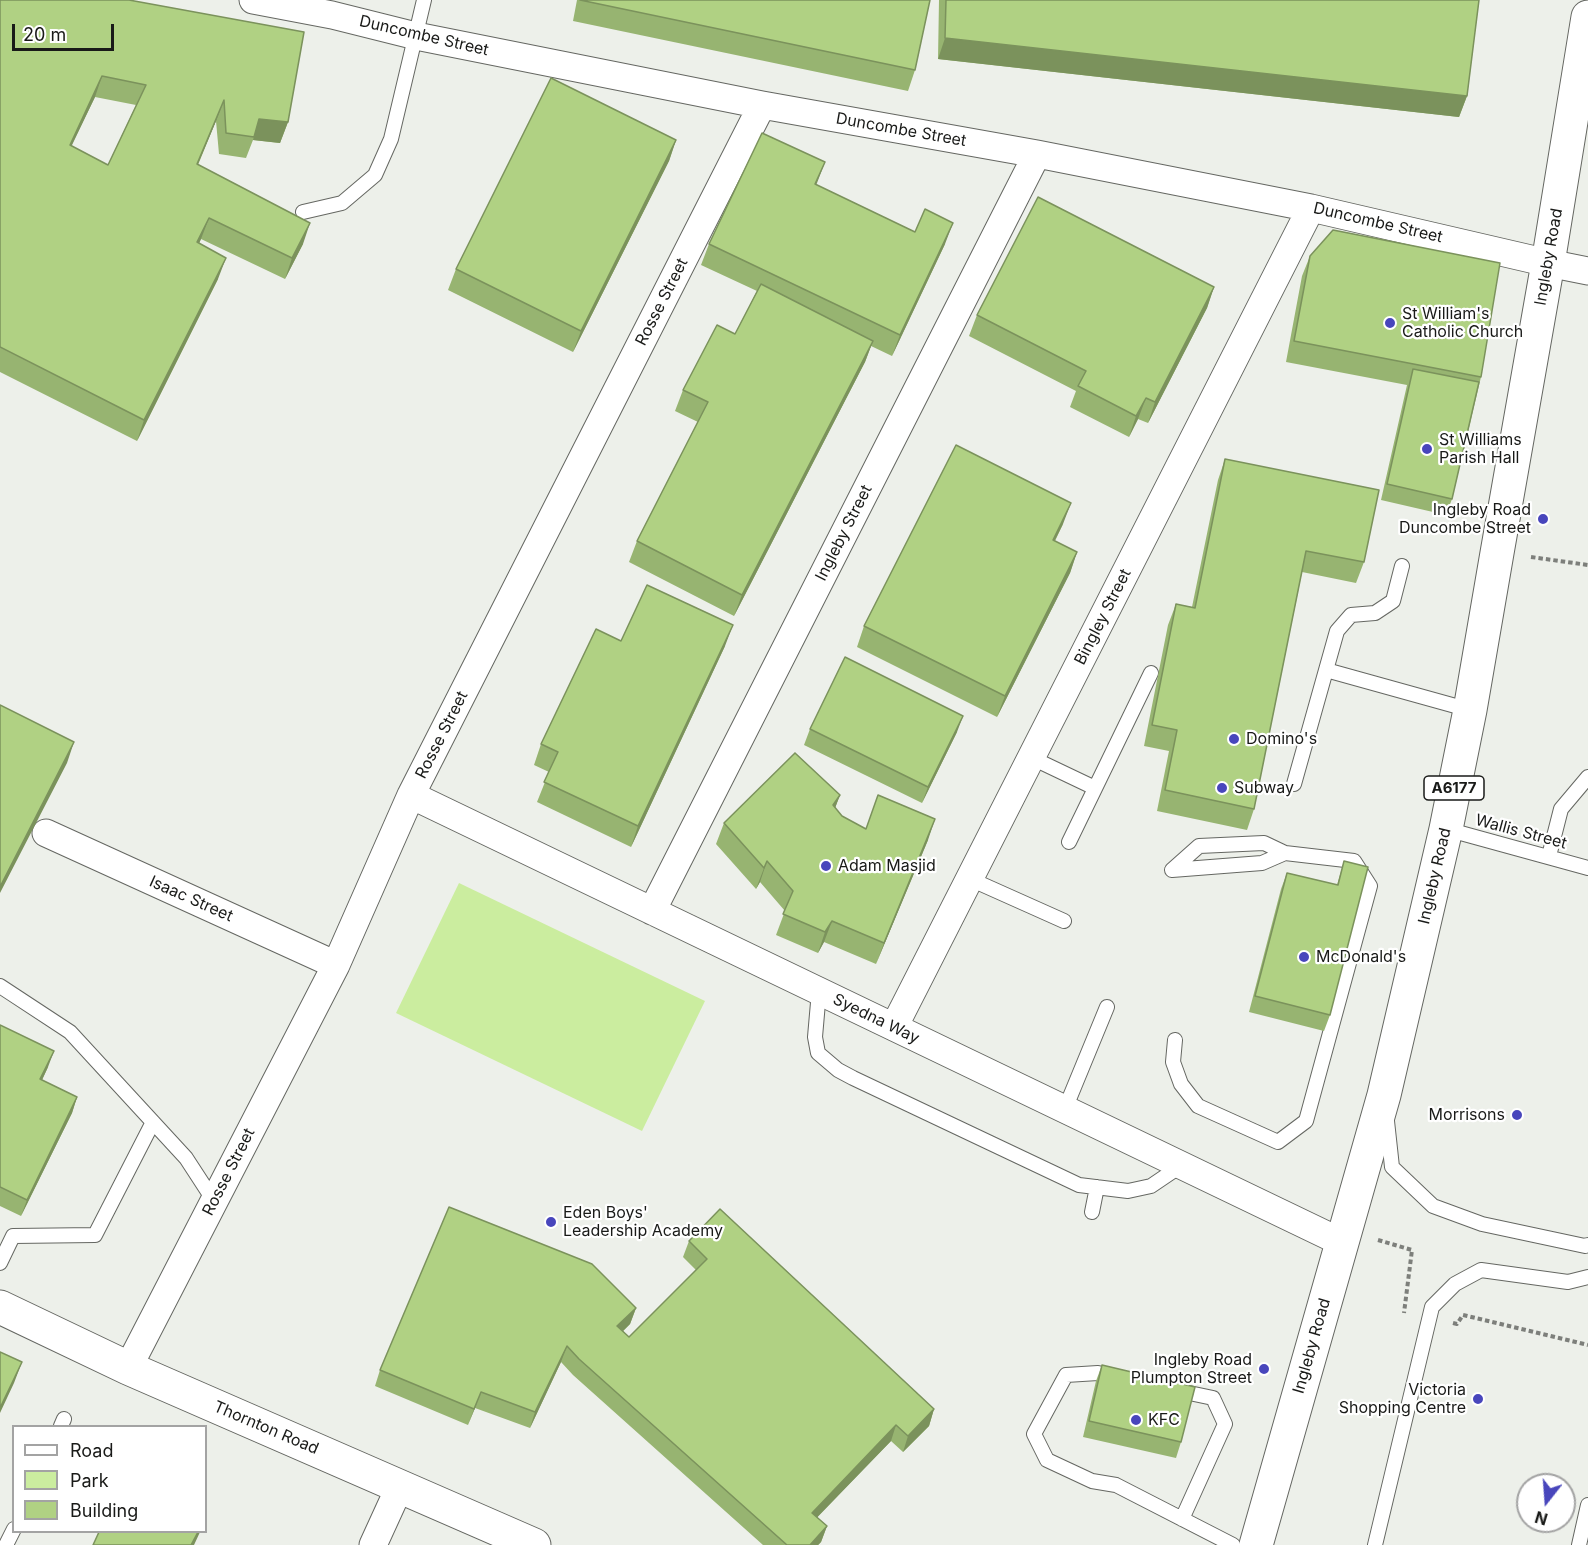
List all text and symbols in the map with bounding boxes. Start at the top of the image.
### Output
scale bar [15,12,117,50]
street label: Duncombe Street [358,12,490,60]
text: 20 m [23,24,66,45]
street label: Duncombe Street [834,109,968,151]
street label: Duncombe Street [1312,199,1444,247]
street label: Ingleby Road [1531,207,1567,307]
street label: Rosse Street [632,255,692,349]
place label: St William's Catholic Church [1402,304,1523,342]
marker: St William's Catholic Church [1383,316,1397,330]
place label: St Williams Parish Hall [1439,430,1522,468]
marker: St Williams Parish Hall [1420,442,1434,456]
street label: Ingleby Street [812,482,876,584]
place label: Ingleby Road Duncombe Street [1399,500,1531,538]
marker: Ingleby Road Duncombe Street [1536,512,1550,526]
street label: Bingley Street [1071,566,1135,668]
street label: Rosse Street [412,688,472,782]
place label: Domino's [1246,729,1317,749]
marker: Domino's [1227,732,1241,746]
road number: A6177 [1424,776,1484,800]
place label: Subway [1234,778,1294,798]
marker: Subway [1215,781,1229,795]
street label: Wallis Street [1473,811,1569,853]
street label: Ingleby Road [1415,826,1455,926]
place label: Adam Masjid [838,856,936,876]
marker: Adam Masjid [819,859,833,873]
street label: Isaac Street [146,872,236,926]
place label: McDonald's [1316,947,1406,967]
marker: McDonald's [1297,950,1311,964]
street label: Syedna Way [830,990,922,1048]
place label: Morrisons [1429,1105,1505,1125]
marker: Morrisons [1510,1108,1524,1122]
street label: Rosse Street [199,1125,259,1219]
place label: Eden Boys' Leadership Academy [563,1203,723,1241]
marker: Eden Boys' Leadership Academy [544,1215,558,1229]
street label: Ingleby Road [1289,1296,1335,1396]
place label: Ingleby Road Plumpton Street [1131,1350,1252,1388]
marker: Ingleby Road Plumpton Street [1257,1362,1271,1376]
place label: Victoria Shopping Centre [1339,1380,1466,1418]
marker: Victoria Shopping Centre [1471,1392,1485,1406]
street label: Thornton Road [211,1397,321,1459]
place label: KFC [1148,1410,1180,1430]
marker: KFC [1129,1413,1143,1427]
legend [12,1425,207,1533]
text: Road [70,1440,113,1461]
text: Park [70,1470,109,1491]
north arrow [1516,1473,1576,1533]
text: Building [70,1500,138,1521]
text: N [1533,1507,1550,1530]

